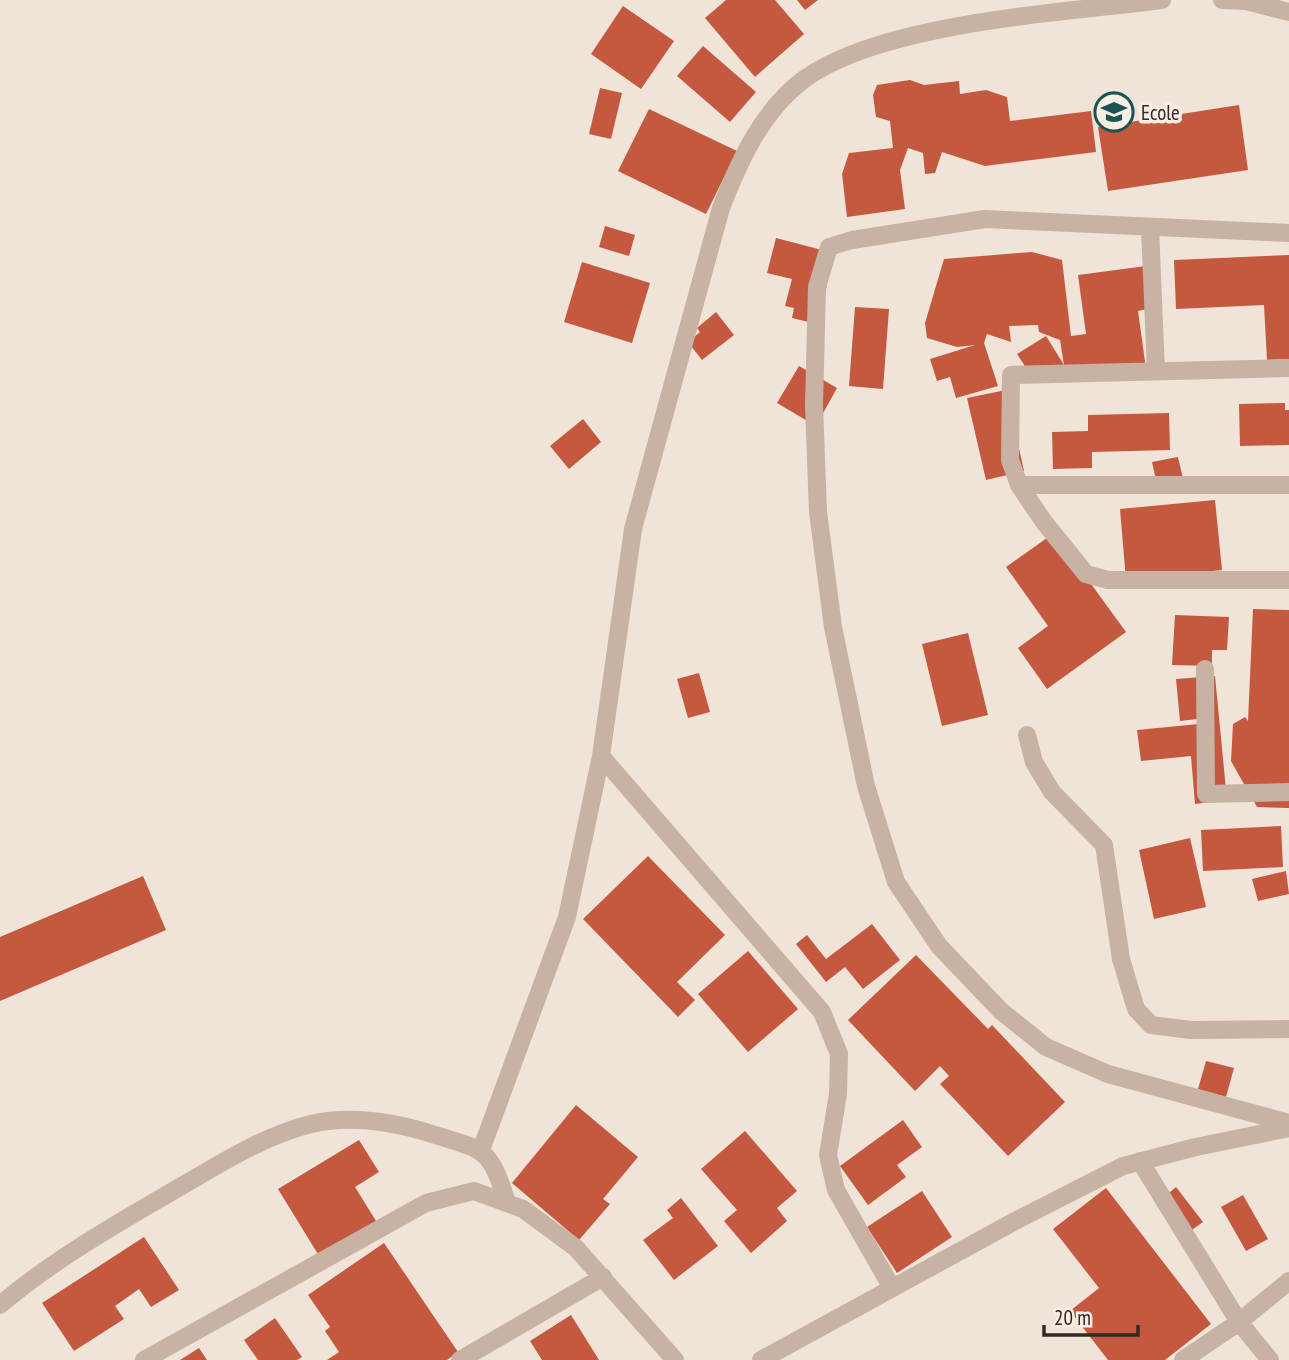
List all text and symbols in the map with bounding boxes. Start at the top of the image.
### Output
school or university icon: Ecole [1093,91,1135,133]
place label: Ecole [1141,99,1180,126]
scale bar [1044,1294,1138,1338]
text: 20 m [1054,1304,1091,1331]

